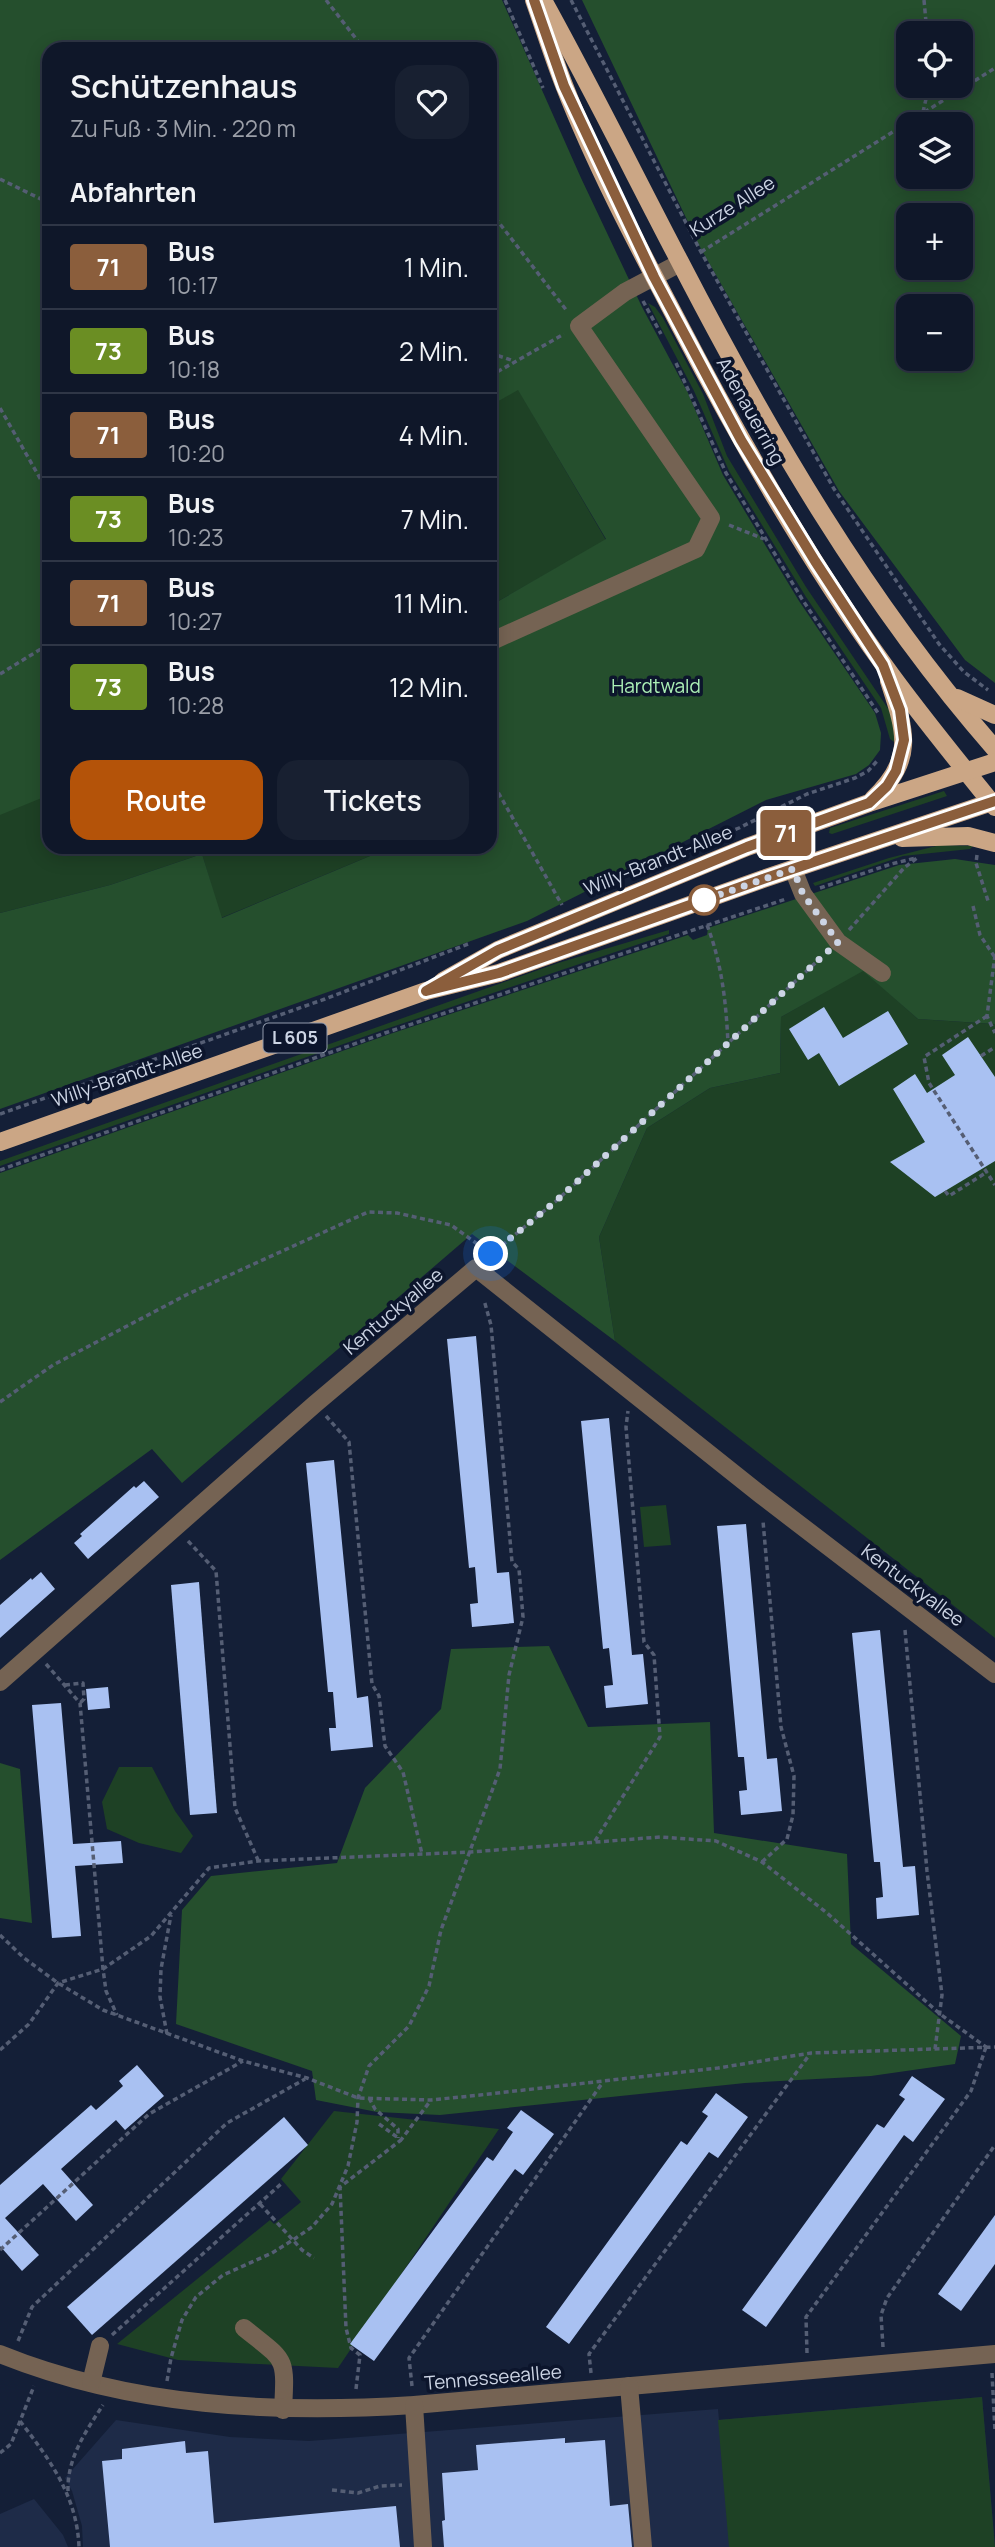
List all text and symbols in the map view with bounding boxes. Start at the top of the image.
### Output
map controls [896,21,973,371]
button: locate [896,21,973,98]
text: Schützenhaus [70,63,297,108]
button: heart [395,65,469,139]
text: Zu Fuß · 3 Min. · 220 m [70,112,296,144]
button: layers [896,112,973,189]
street label: Kurze Allee [684,170,780,242]
text: Abfahrten [70,174,197,210]
button: + [896,203,973,280]
text: Bus [168,233,215,269]
text: 1 Min. [404,249,469,285]
text: 71 [97,250,120,283]
text: 10:17 [168,269,218,301]
button: − [896,294,973,371]
text: Bus [168,317,215,353]
text: 2 Min. [399,333,469,369]
text: 73 [95,334,122,367]
text: 10:18 [168,353,220,385]
street label: Adenauerring [711,353,791,469]
text: Bus [168,401,215,437]
text: 4 Min. [399,417,469,453]
text: 71 [97,418,120,451]
text: 10:20 [168,437,225,469]
text: Bus [168,485,215,521]
text: 7 Min. [401,501,469,537]
text: 73 [95,502,122,535]
text: 10:23 [168,521,224,553]
text: Bus [168,569,215,605]
text: 11 Min. [394,585,469,621]
text: 71 [97,586,120,619]
text: 10:27 [168,605,223,637]
text: Bus [168,653,215,689]
text: 12 Min. [389,669,469,705]
text: 73 [95,670,122,703]
park label: Hardtwald [611,673,701,699]
text: 10:28 [168,689,224,721]
button: Route [70,760,263,840]
button: Tickets [277,760,469,840]
line badge: 71 [754,810,818,856]
text: 71 [774,816,798,849]
street label: Willy-Brandt-Allee [580,818,736,902]
unlabelled marker [689,885,719,915]
road number: L 605 [264,1023,326,1052]
street label: Willy-Brandt-Allee [48,1037,206,1113]
your location [473,1236,508,1271]
street label: Kentuckyallee [338,1262,448,1360]
street label: Kentuckyallee [856,1538,970,1632]
street label: Tennesseeallee [423,2358,563,2396]

